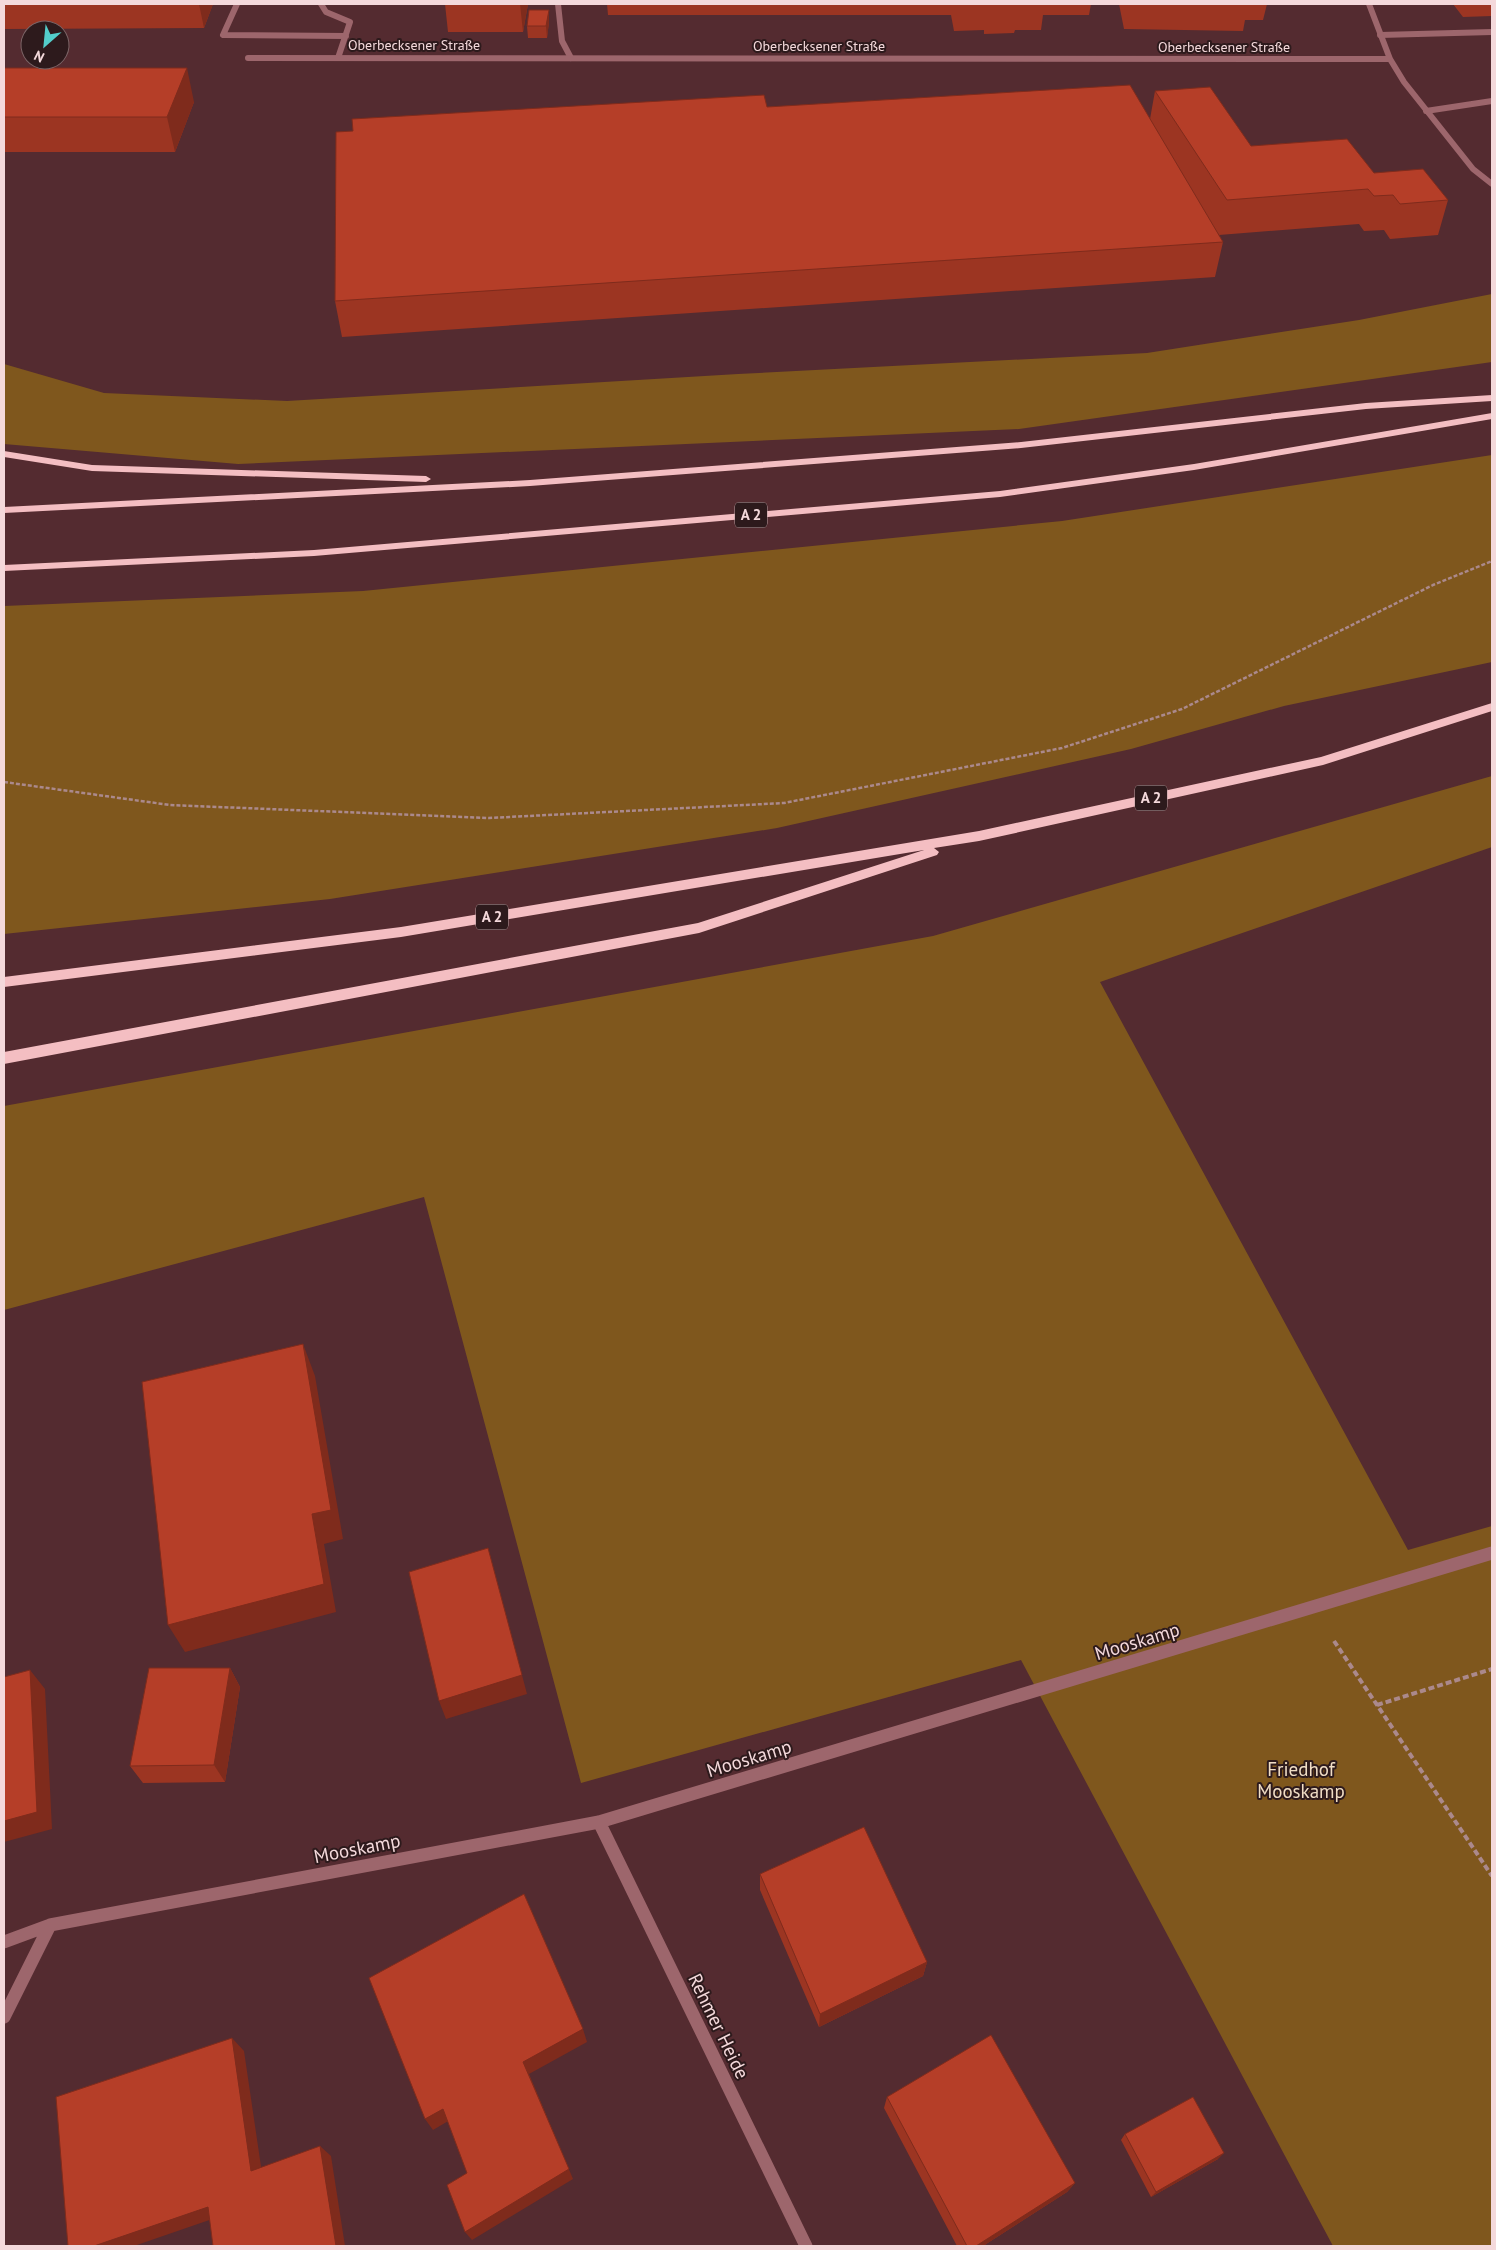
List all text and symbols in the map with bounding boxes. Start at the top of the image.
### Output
north arrow [20,20,70,70]
street label: Oberbecksener Straße [348,36,480,54]
street label: Oberbecksener Straße [753,37,885,55]
street label: Oberbecksener Straße [1158,38,1290,56]
text: N [31,46,47,67]
road number: A 2 [735,502,767,528]
road number: A 2 [1135,786,1167,810]
road number: A 2 [476,904,508,930]
street label: Mooskamp [1092,1617,1182,1665]
street label: Mooskamp [704,1734,794,1782]
park label: Friedhof Mooskamp [1257,1757,1345,1803]
street label: Mooskamp [312,1828,402,1868]
street label: Rehmer Heide [683,1969,755,2083]

